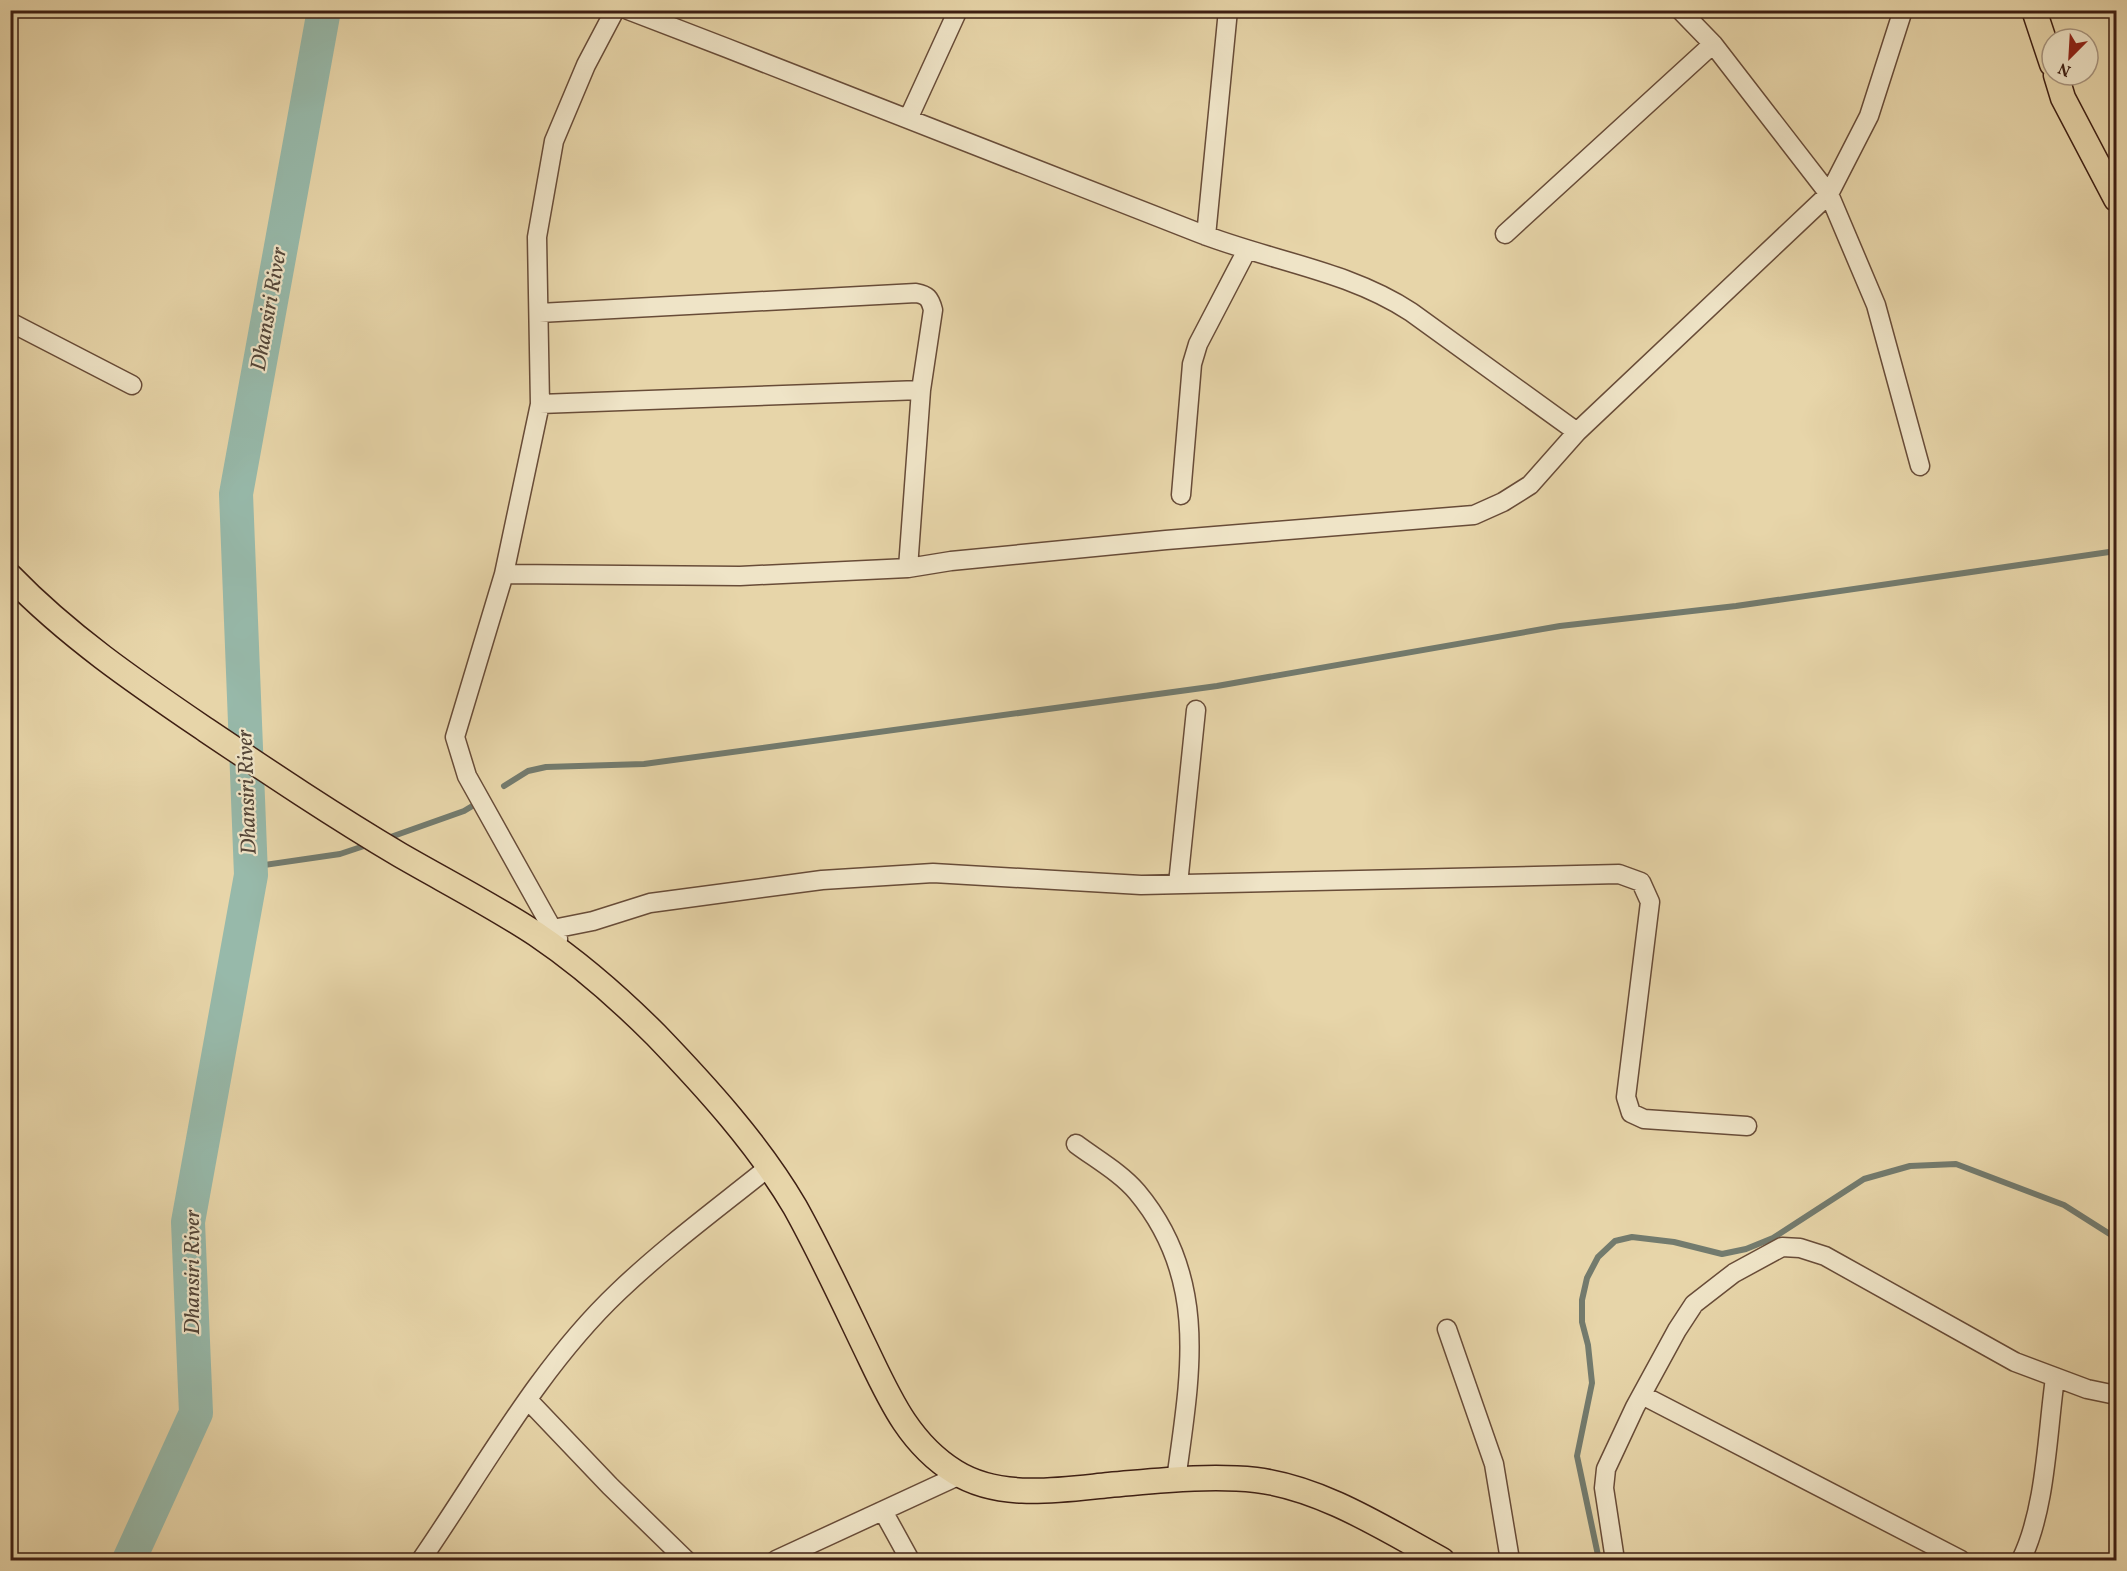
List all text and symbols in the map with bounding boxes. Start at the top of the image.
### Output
north arrow [2040,27,2100,87]
text: N [2055,56,2074,81]
water label: Dhansiri River [244,244,296,373]
water label: Dhansiri River [230,728,266,855]
water label: Dhansiri River [178,1209,209,1335]

